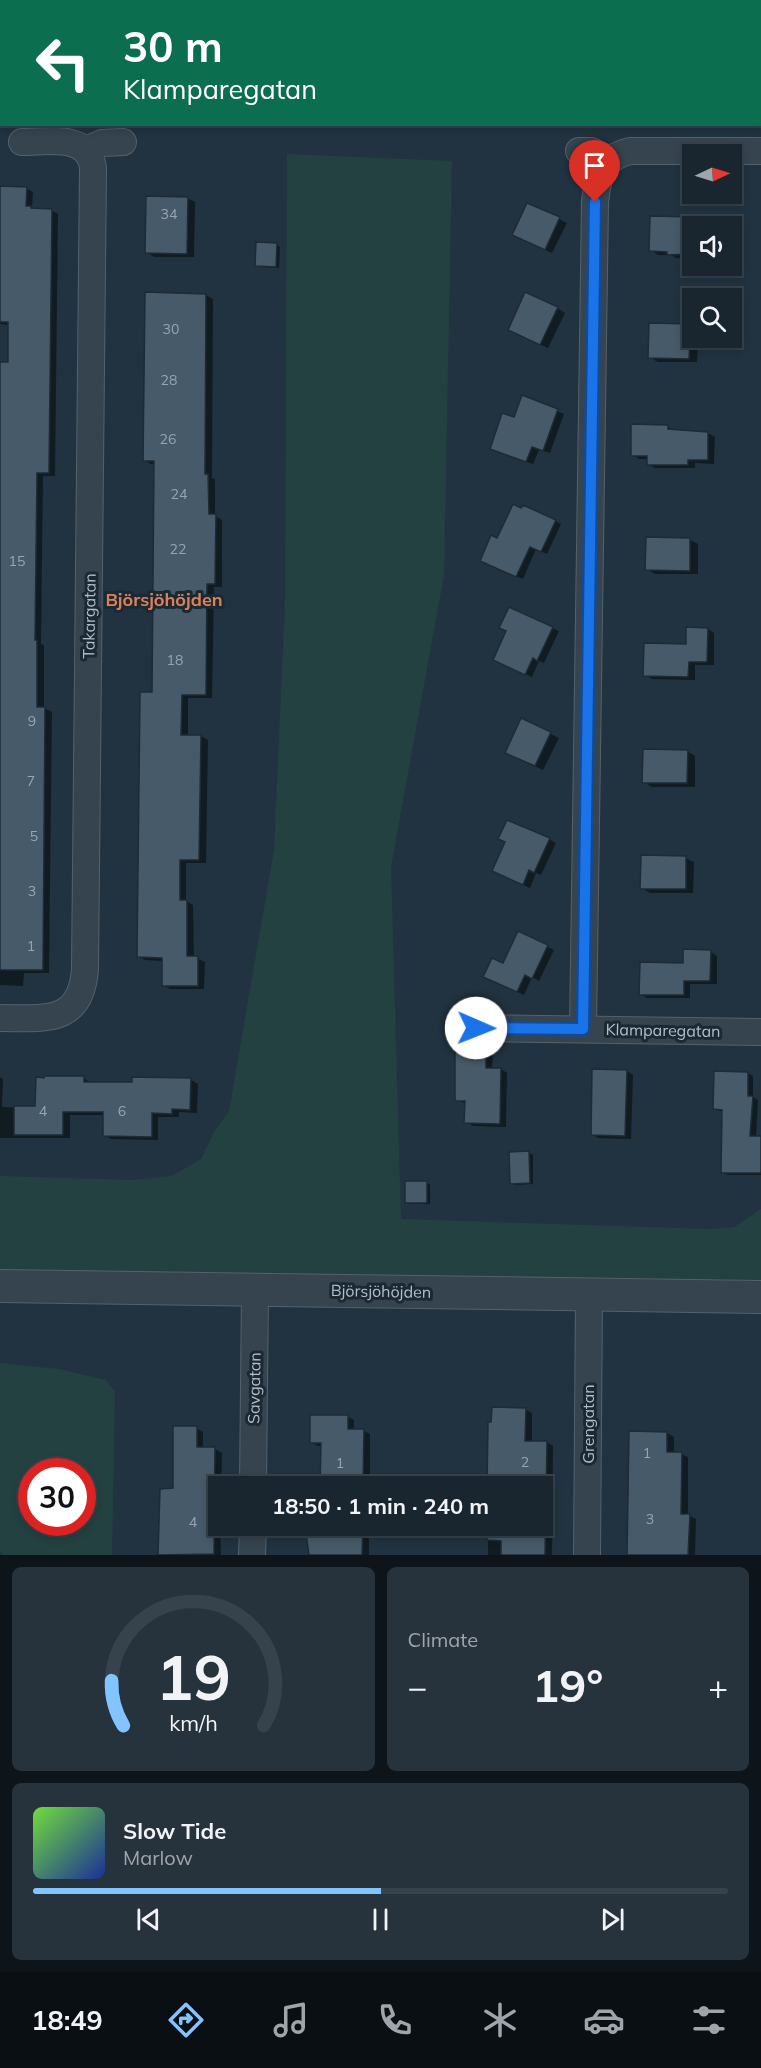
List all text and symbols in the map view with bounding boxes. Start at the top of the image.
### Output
text: 30 m [123,20,223,73]
icon: left [24,24,102,102]
text: Klamparegatan [123,72,317,106]
pin [569,140,620,202]
north arrow [682,144,742,204]
map controls [682,144,742,348]
icon: arrive [578,149,611,182]
house number: 34 [161,205,178,223]
button: sound [682,216,742,276]
button: search [682,288,742,348]
house number: 30 [163,320,179,338]
house number: 28 [161,371,177,389]
house number: 26 [160,430,176,448]
house number: 24 [171,485,188,503]
house number: 22 [170,540,186,558]
house number: 15 [9,552,25,570]
street label: Takargatan [78,573,100,659]
district label: Björsjöhöjden [105,588,223,611]
house number: 18 [167,651,183,669]
house number: 9 [28,712,36,730]
house number: 7 [27,772,35,790]
house number: 5 [30,827,38,845]
house number: 3 [28,882,36,900]
house number: 1 [27,937,35,955]
position arrow [444,996,508,1060]
street label: Klamparegatan [605,1019,721,1041]
house number: 4 [39,1102,48,1120]
house number: 6 [118,1102,126,1120]
street label: Björsjöhöjden [331,1280,431,1302]
street label: Savgatan [243,1352,265,1424]
street label: Grengatan [578,1384,598,1464]
house number: 1 [643,1444,651,1462]
house number: 2 [521,1453,529,1471]
house number: 1 [336,1454,344,1472]
speed limit sign: 30 [18,1458,96,1536]
text: 18:50 · 1 min · 240 m [272,1492,489,1520]
house number: 3 [646,1510,654,1528]
house number: 4 [189,1513,198,1531]
text: Climate [408,1627,478,1652]
text: 19 [156,1637,231,1716]
text: 19° [532,1657,603,1713]
text: − [408,1666,427,1707]
text: + [708,1666,728,1707]
text: km/h [169,1709,217,1736]
text: Slow Tide [123,1817,226,1845]
text: Marlow [123,1845,193,1870]
icon: previous [132,1903,165,1936]
icon: pause [364,1903,397,1936]
icon: next [596,1903,629,1936]
icon: directions [165,1999,207,2041]
icon: music [270,1999,312,2041]
icon: phone [374,1999,416,2041]
icon: climate [479,1999,521,2041]
icon: car [583,1999,625,2041]
icon: filters [688,1999,730,2041]
text: 18:49 [31,2003,103,2037]

